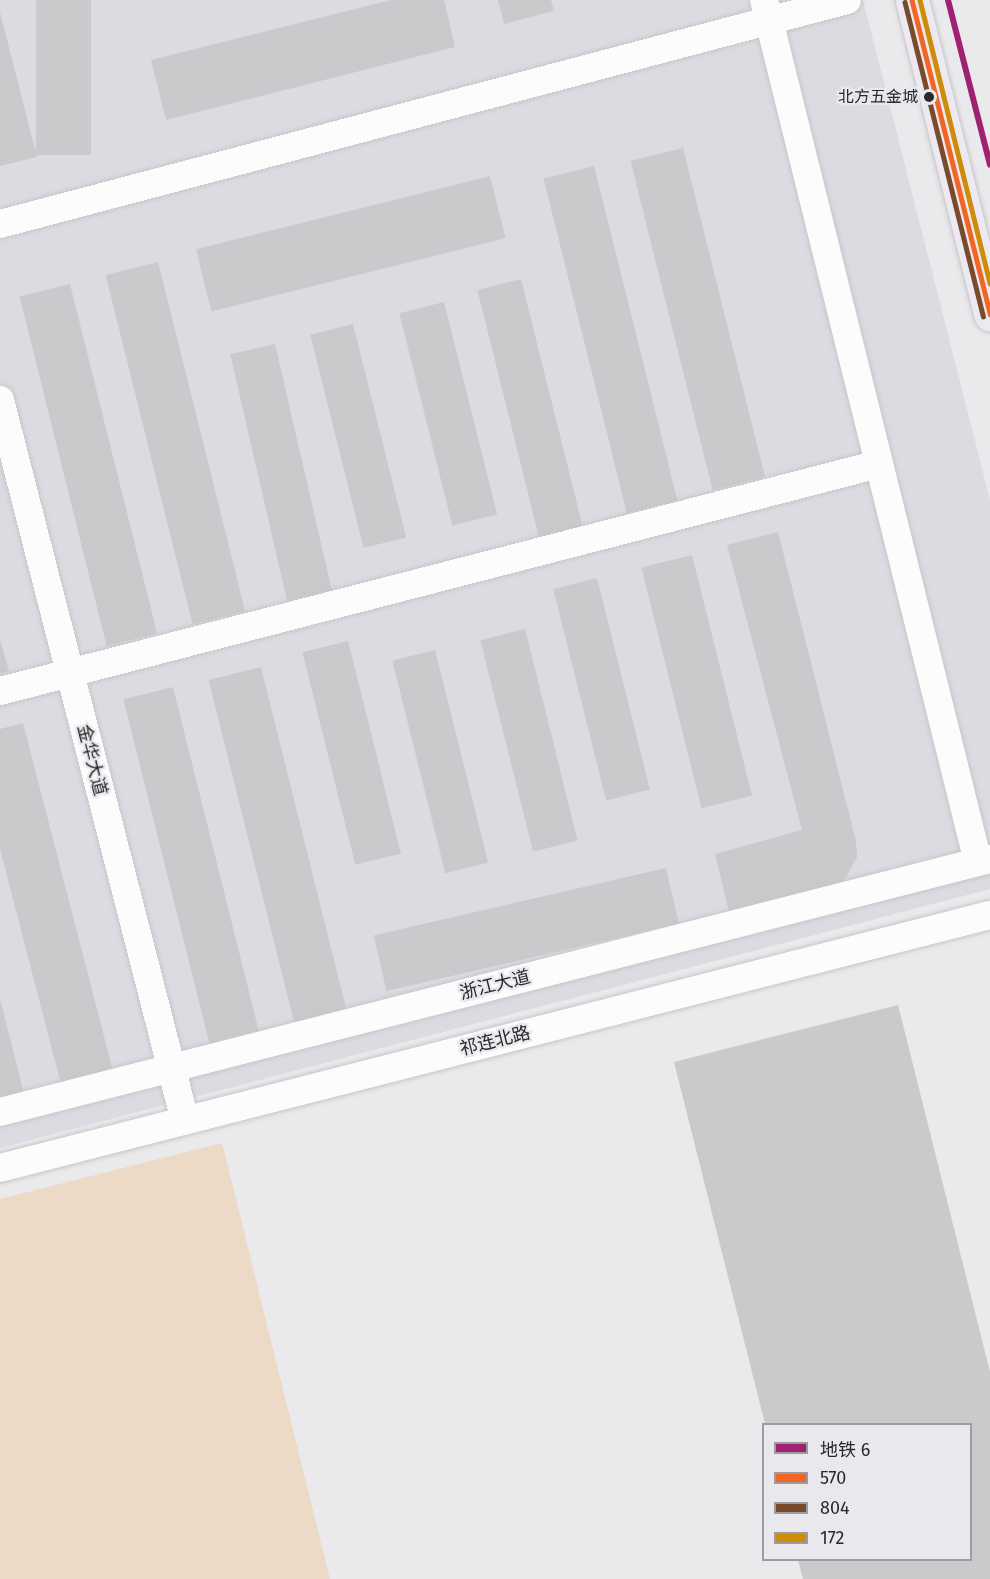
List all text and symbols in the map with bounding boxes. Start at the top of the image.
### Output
place label: 北方五金城 [838,87,918,107]
marker: 北方五金城 [923,91,935,103]
street label: 金华大道 [73,722,111,798]
street label: 浙江大道 [457,966,533,1004]
street label: 祁连北路 [457,1022,533,1060]
legend [762,1423,972,1561]
text: 地铁 6 [820,1439,870,1461]
text: 570 [820,1467,846,1489]
text: 804 [820,1497,850,1519]
text: 172 [820,1527,844,1549]

